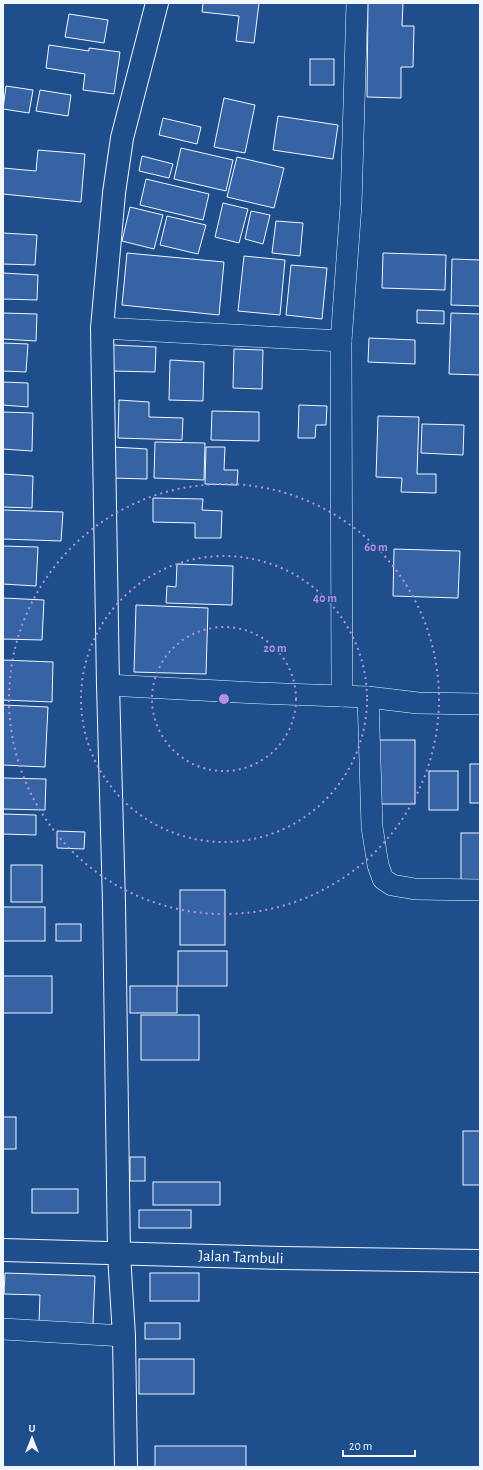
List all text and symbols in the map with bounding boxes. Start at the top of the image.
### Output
text: 60 m [364,541,388,553]
text: 40 m [313,592,337,604]
text: 20 m [263,642,287,654]
centre of rings [217,692,231,706]
street label: Jalan Tambuli [198,1248,284,1266]
north arrow [12,1418,52,1458]
text: U [28,1423,36,1434]
scale bar [343,1432,415,1458]
text: 20 m [349,1440,372,1452]

